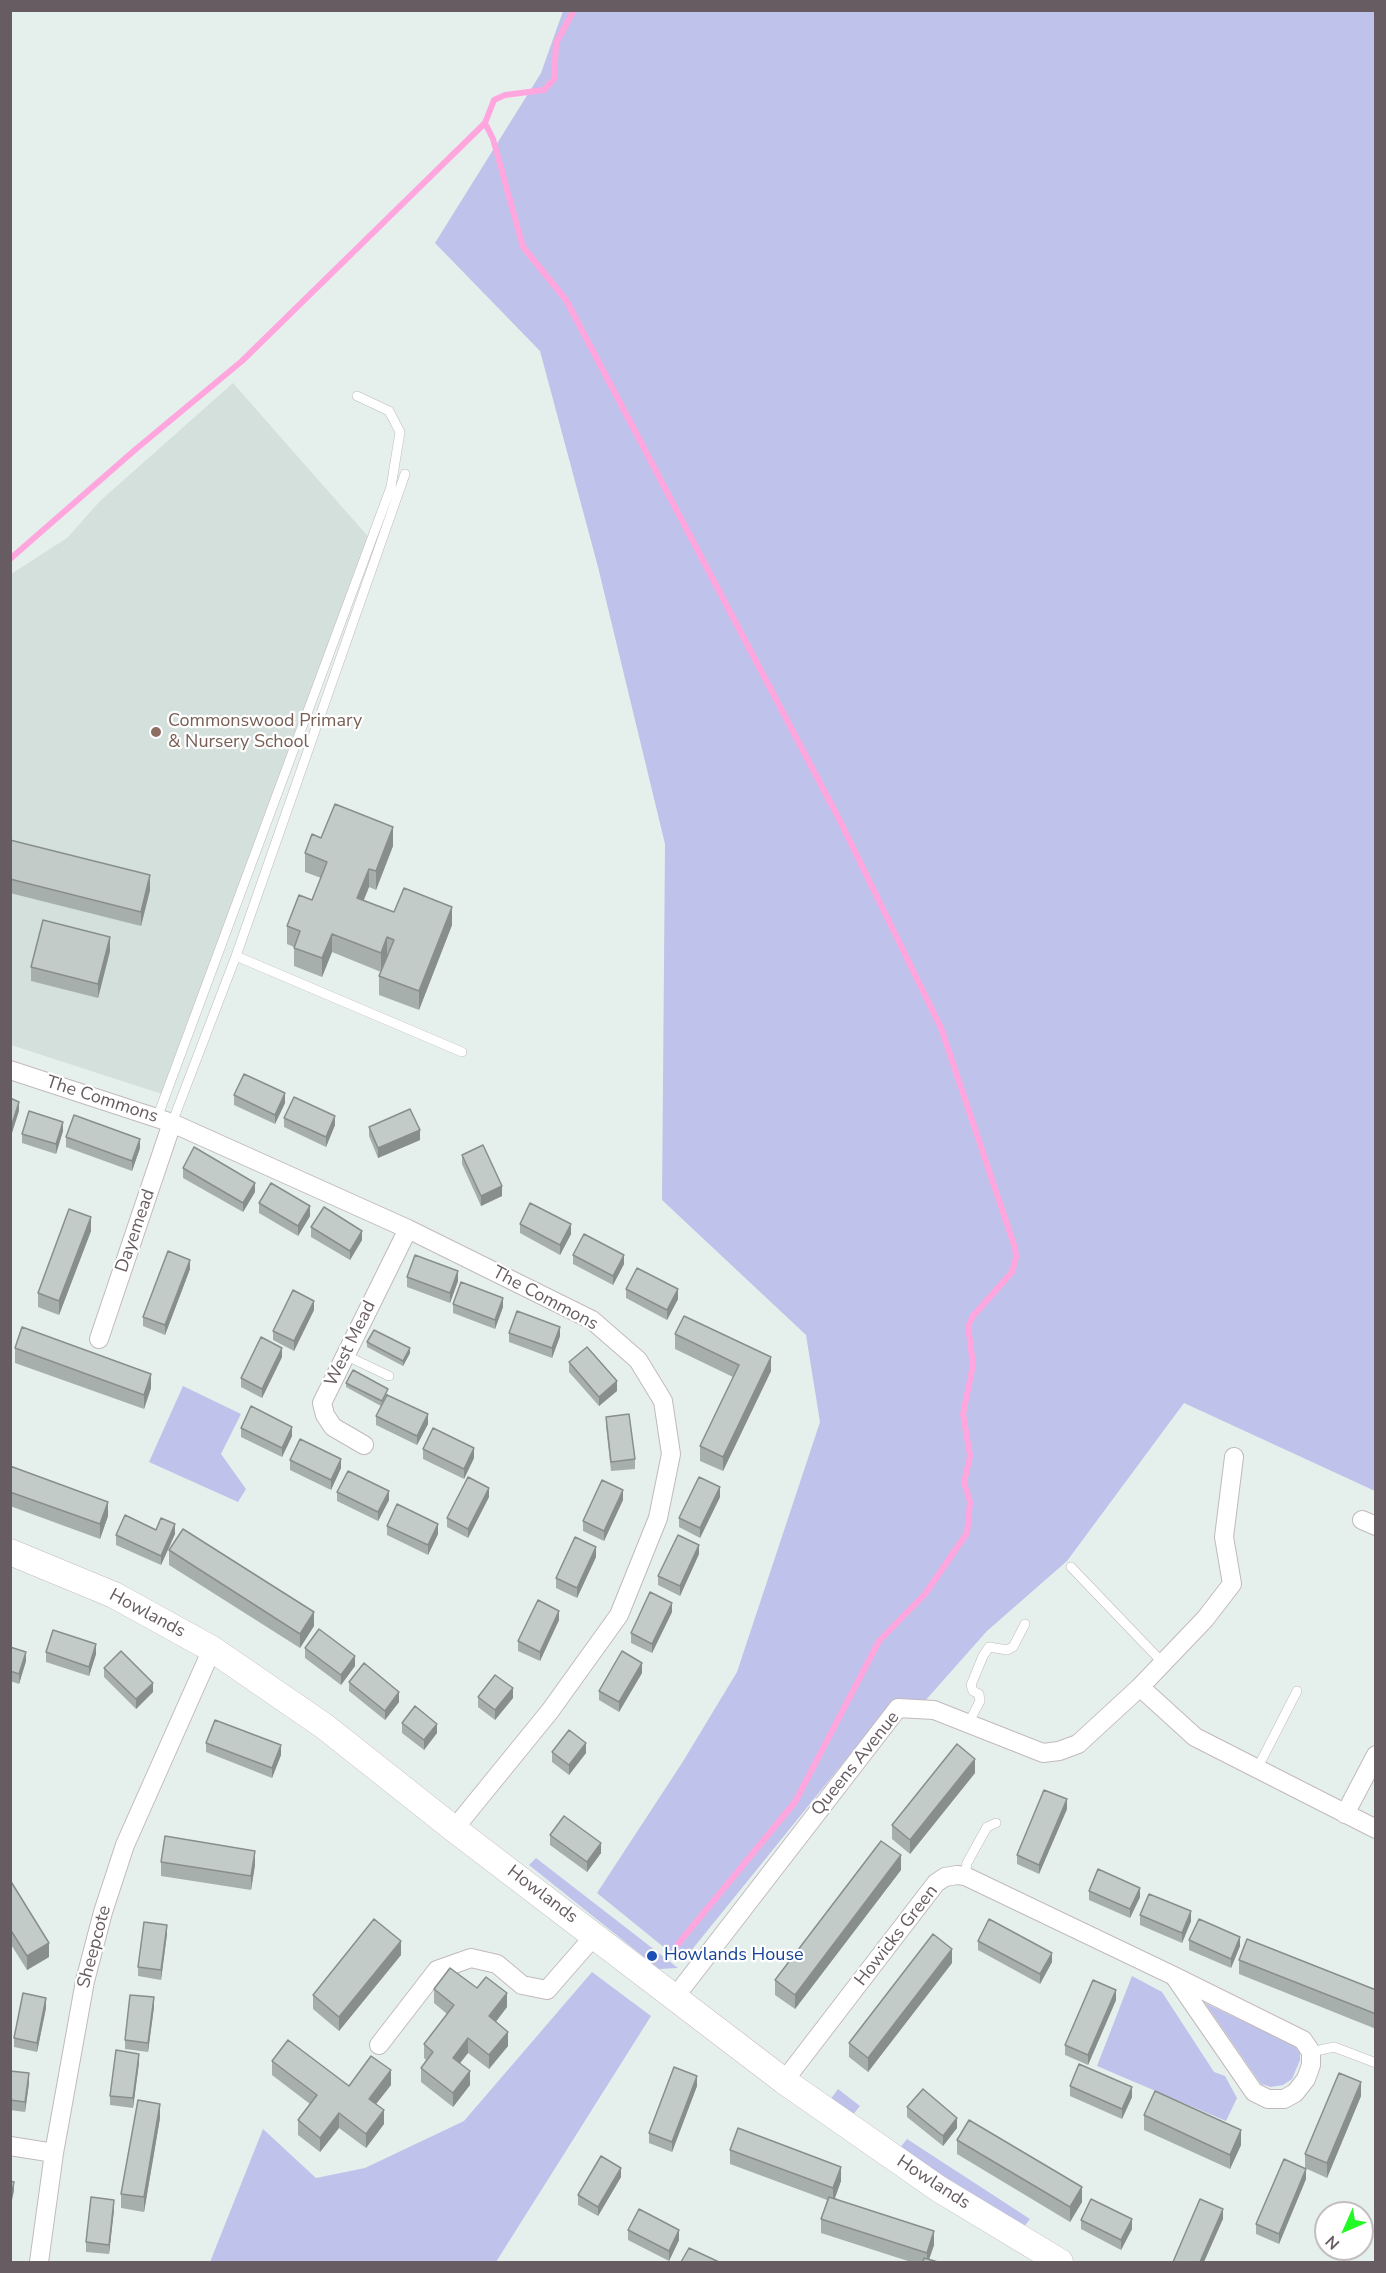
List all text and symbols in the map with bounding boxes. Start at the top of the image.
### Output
place label: Commonswood Primary & Nursery School [168,711,362,754]
marker: Commonswood Primary & Nursery School [149,725,163,739]
street label: The Commons [43,1072,161,1128]
street label: Dayemead [112,1187,160,1275]
street label: The Commons [489,1262,601,1336]
street label: West Mead [321,1298,381,1390]
street label: Howlands [105,1585,189,1643]
street label: Queens Avenue [807,1708,905,1820]
street label: Howlands [502,1861,582,1929]
street label: Howicks Green [851,1881,943,1991]
street label: Sheepcote [74,1903,116,1991]
place label: Howlands House [664,1945,804,1967]
marker: Howlands House [645,1949,659,1963]
street label: Howlands [892,2151,974,2215]
north arrow [1314,2201,1374,2261]
text: N [1321,2230,1345,2254]

